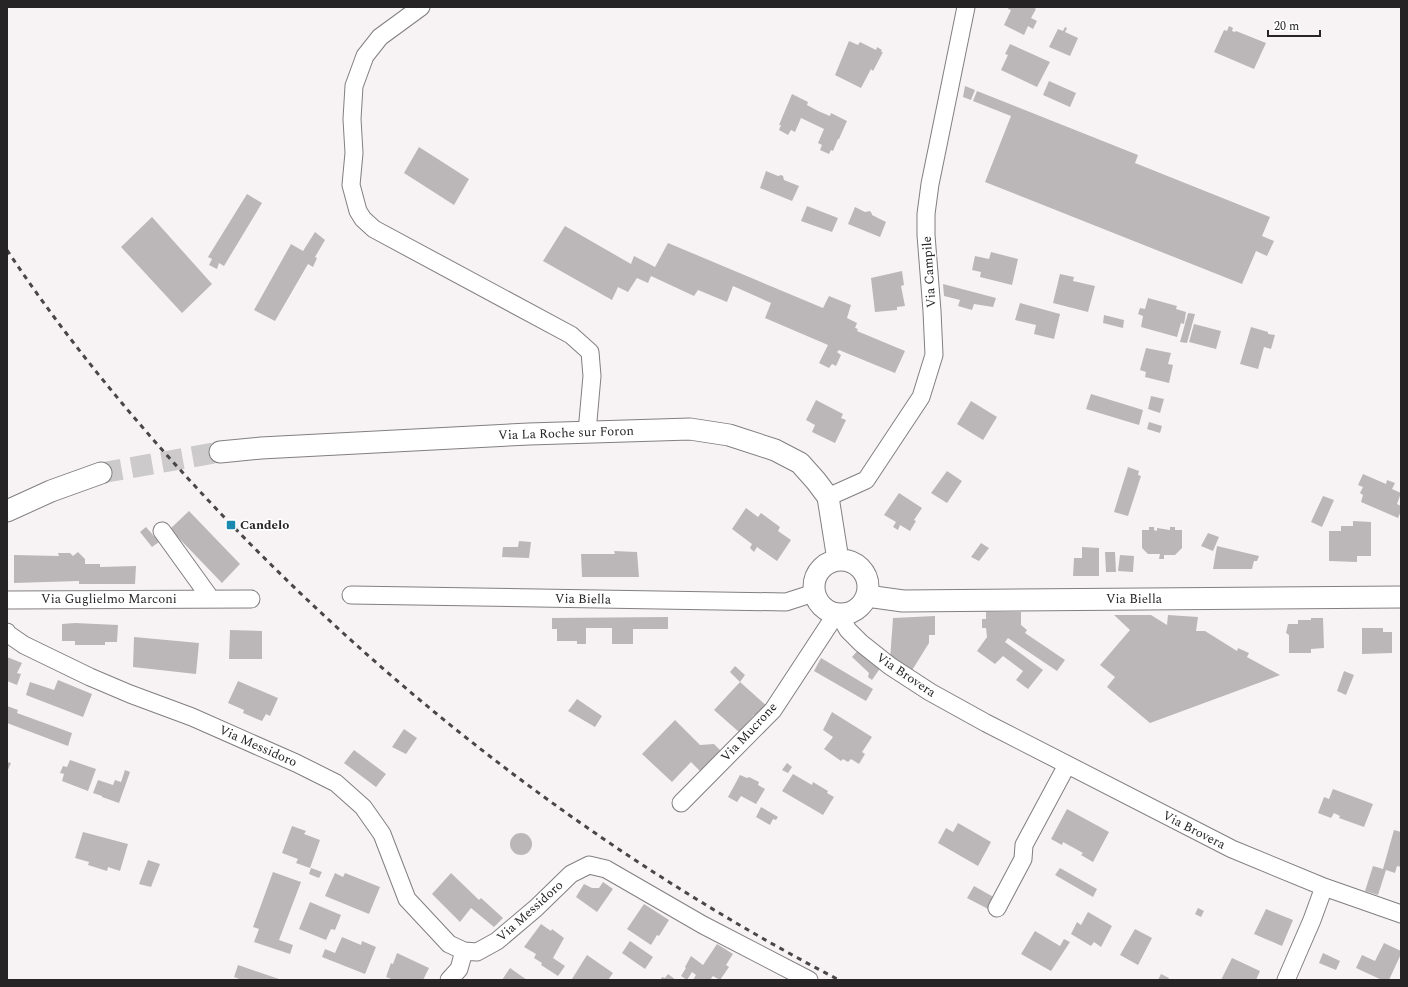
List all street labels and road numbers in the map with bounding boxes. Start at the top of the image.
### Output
street label: Via Campile [917,235,941,309]
street label: Via La Roche sur Foron [498,421,635,445]
street label: Via Guglielmo Marconi [41,589,177,609]
street label: Via Biella [555,589,612,610]
street label: Via Biella [1106,589,1163,609]
street label: Via Brovera [872,648,940,703]
street label: Via Mucrone [716,698,782,766]
street label: Via Messidoro [216,720,300,772]
street label: Via Brovera [1159,806,1229,855]
street label: Via Messidoro [492,876,568,946]

